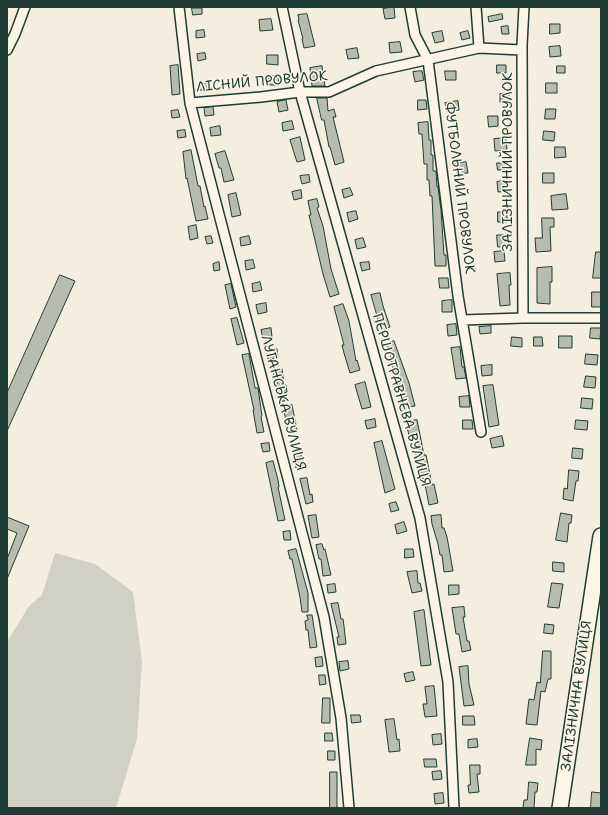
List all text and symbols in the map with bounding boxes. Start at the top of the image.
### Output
street label: ЛІСНИЙ ПРОВУЛОК [196,68,328,96]
street label: ЗАЛІЗНИЧНИЙ ПРОВУЛОК [500,72,516,252]
street label: ФУТБОЛЬНИЙ ПРОВУЛОК [440,101,478,275]
street label: ПЕРШОТРАВНЕВА ВУЛИЦЯ [368,311,434,489]
street label: ЛУГАНСЬКА ВУЛИЦЯ [257,333,309,473]
street label: ЗАЛІЗНИЧНА ВУЛИЦЯ [558,620,596,772]

